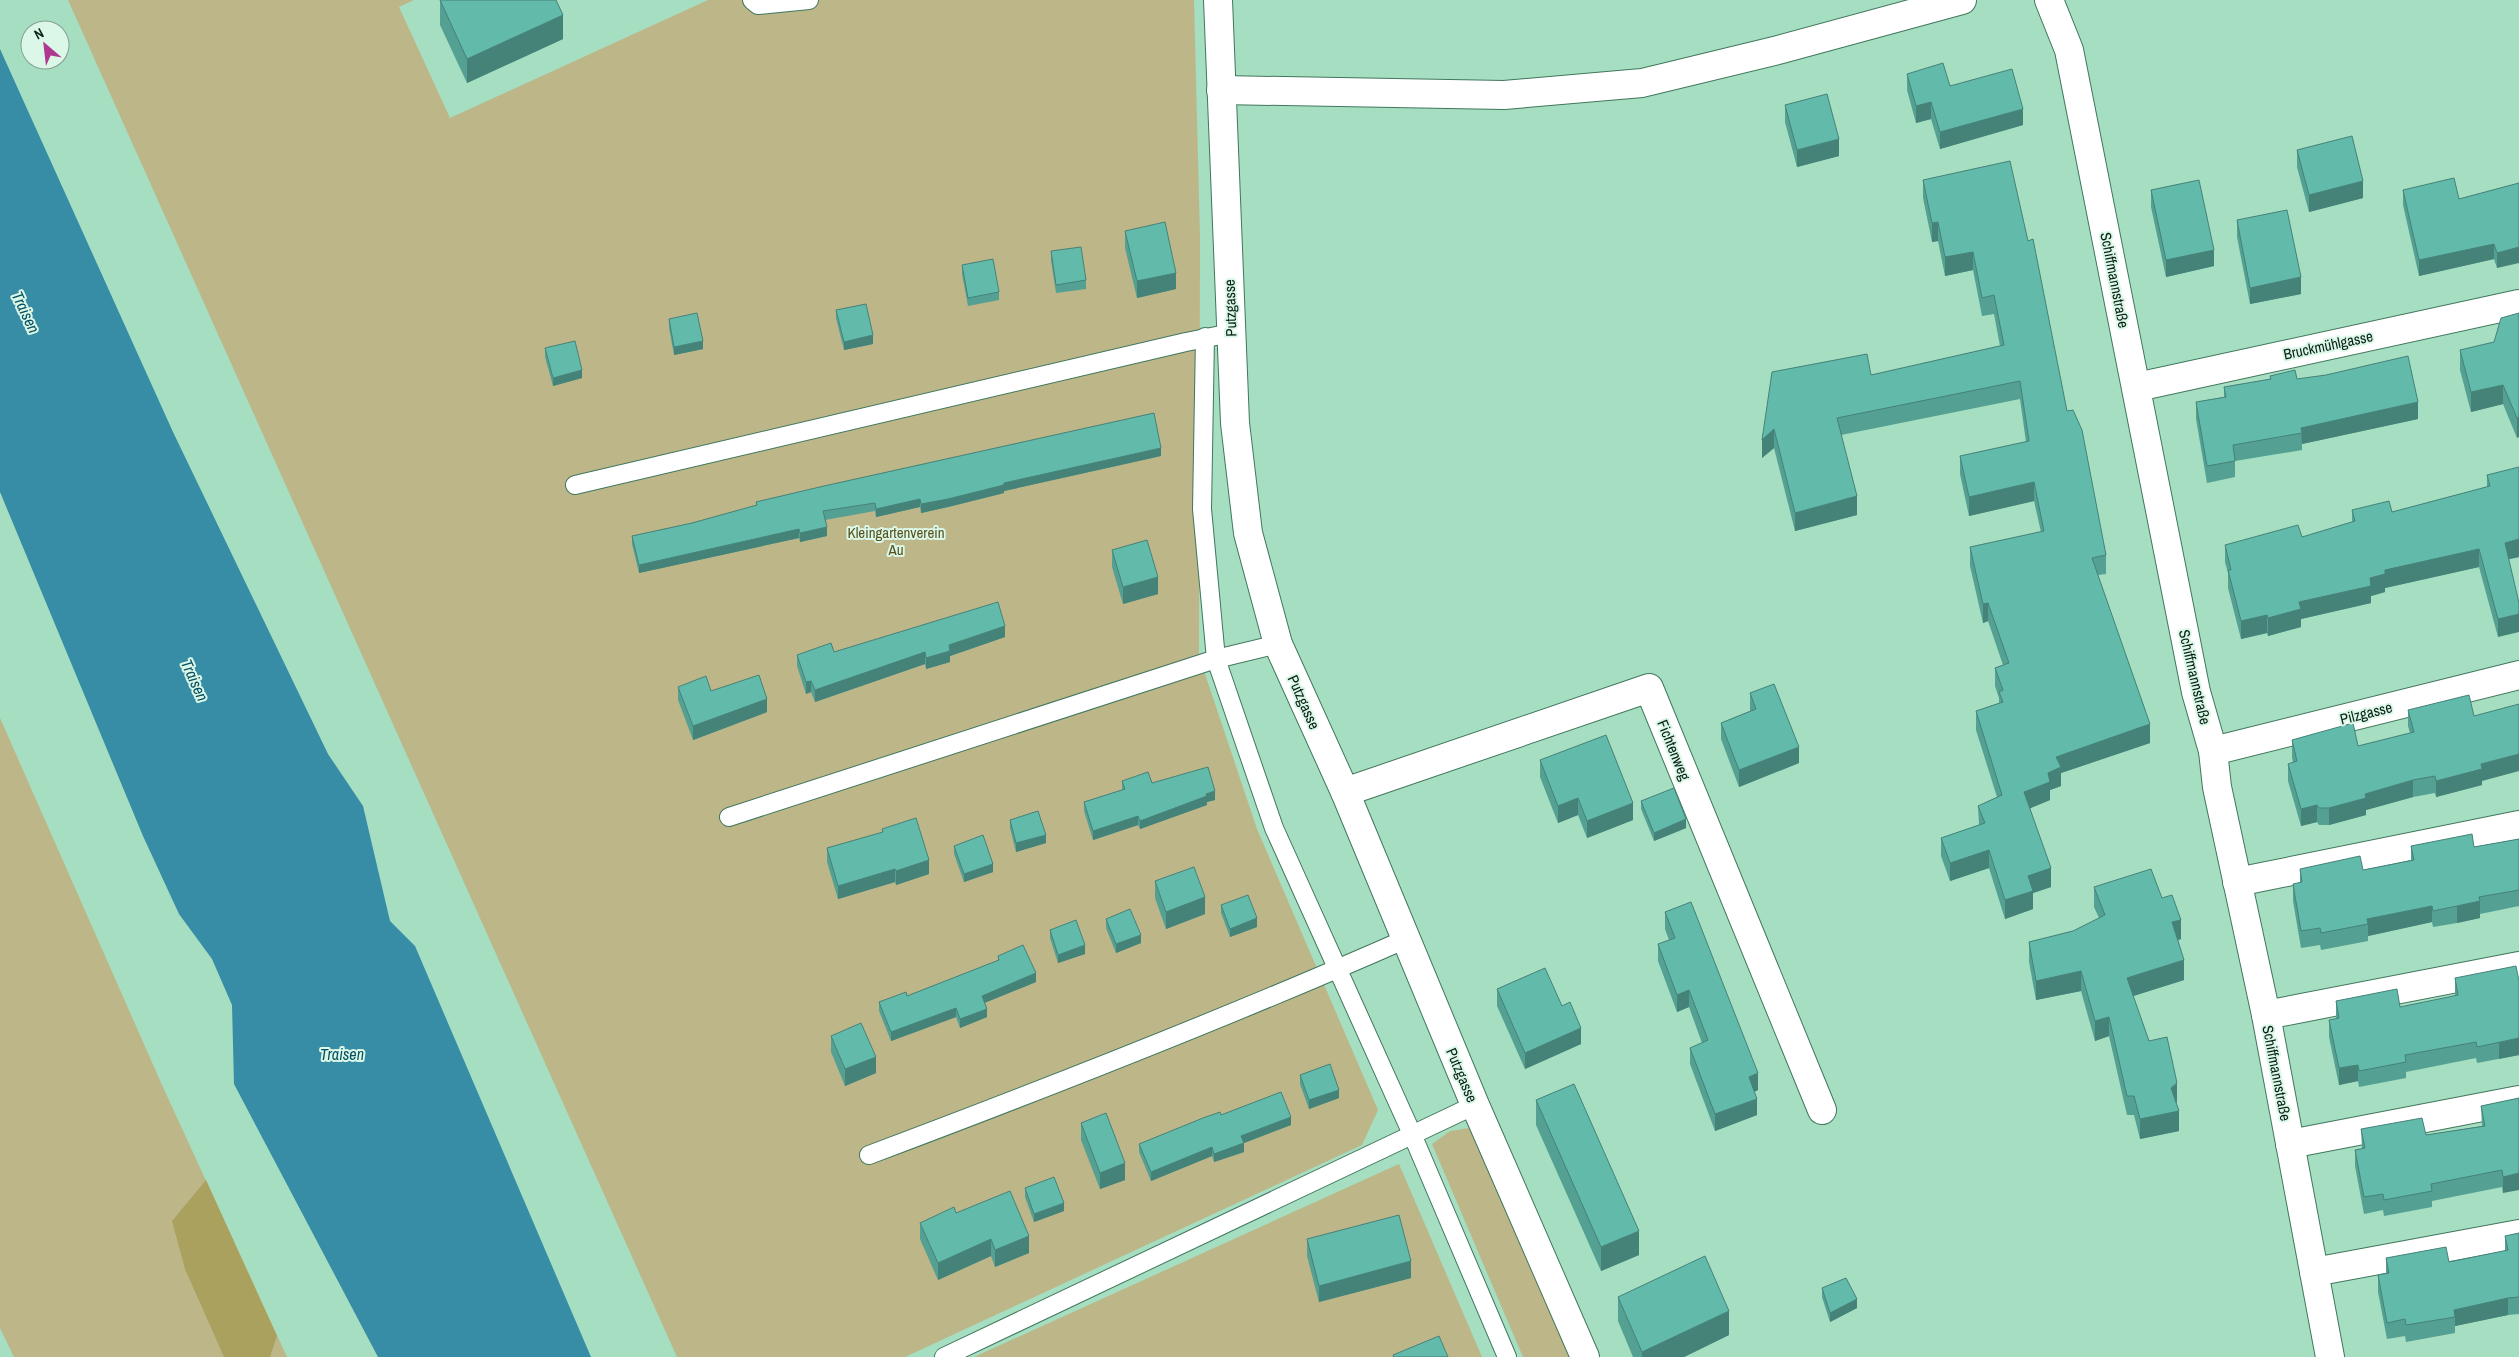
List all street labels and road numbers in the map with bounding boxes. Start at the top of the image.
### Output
street label: Schiffmannstraße [2095,230,2135,330]
street label: Putzgasse [1218,279,1241,337]
street label: Bruckmühlgasse [2281,325,2375,365]
street label: Schiffmannstraße [2174,627,2216,727]
street label: Putzgasse [1283,671,1325,733]
street label: Pilzgasse [2338,696,2395,730]
street label: Fichtenweg [1652,717,1696,784]
street label: Schiffmannstraße [2257,1023,2297,1123]
street label: Putzgasse [1441,1044,1483,1106]

